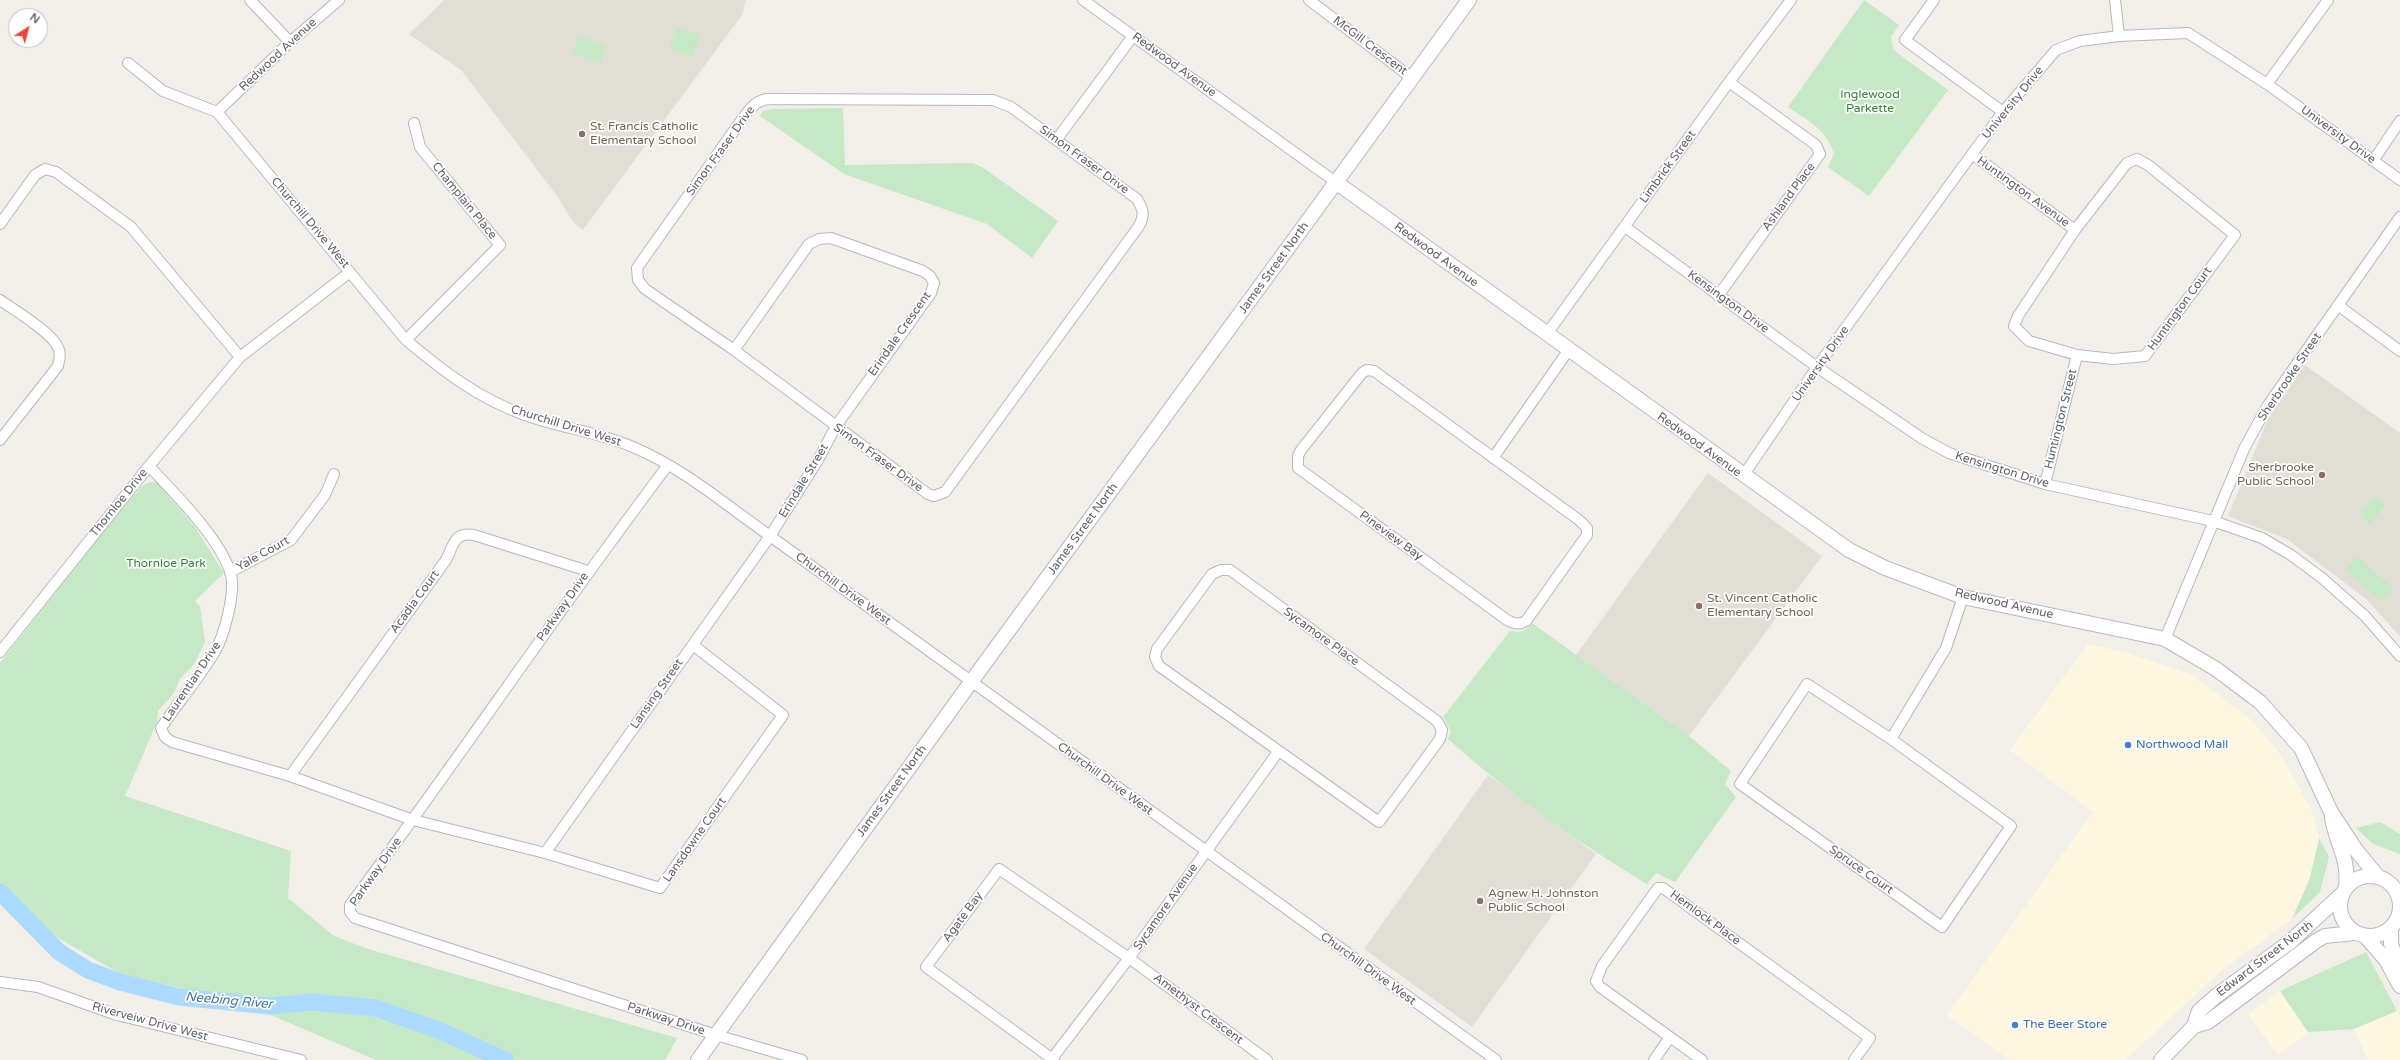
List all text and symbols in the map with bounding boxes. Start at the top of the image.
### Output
north arrow [8,8,48,48]
text: N [27,11,42,27]
street label: McGill Crescent [1330,13,1410,79]
street label: Redwood Avenue [236,15,320,95]
street label: Redwood Avenue [1129,30,1219,100]
street label: University Drive [1979,64,2047,142]
park label: Inglewood Parkette [1840,88,1900,116]
street label: Simon Fraser Drive [684,103,758,199]
street label: University Drive [2298,103,2378,167]
place label: St. Francis Catholic Elementary School [590,120,698,148]
street label: Simon Fraser Drive [1036,123,1132,197]
street label: Limbrick Street [1637,128,1699,206]
marker: St. Francis Catholic Elementary School [577,129,587,139]
street label: Huntington Avenue [1974,154,2072,230]
street label: Champlain Place [429,160,499,242]
street label: Ashland Place [1759,160,1819,234]
street label: Churchill Drive West [268,175,352,271]
street label: James Street North [1236,219,1312,317]
street label: Redwood Avenue [1391,220,1481,290]
street label: Huntington Court [2145,264,2215,354]
street label: Kensington Drive [1684,268,1772,336]
street label: Erindale Crescent [865,289,935,379]
street label: University Drive [1790,323,1852,405]
street label: Sherbrooke Street [2255,330,2325,424]
street label: Huntington Street [2042,368,2080,470]
street label: Churchill Drive West [509,402,623,450]
street label: Redwood Avenue [1654,410,1744,480]
street label: Simon Fraser Drive [830,421,926,495]
street label: Erindale Street [776,441,832,521]
street label: Kensington Drive [1953,449,2051,491]
place label: Sherbrooke Public School [2237,461,2314,489]
street label: Thornloe Drive [87,466,151,540]
marker: Sherbrooke Public School [2317,470,2327,480]
street label: James Street North [1045,480,1121,578]
street label: Pineview Bay [1356,508,1426,564]
street label: Yale Court [234,534,292,574]
street label: Churchill Drive West [792,550,894,628]
park label: Thornloe Park [126,557,206,571]
street label: Acadia Court [387,568,443,636]
street label: Parkway Drive [534,570,592,644]
street label: Redwood Avenue [1953,586,2055,622]
place label: St. Vincent Catholic Elementary School [1707,592,1818,620]
marker: St. Vincent Catholic Elementary School [1694,601,1704,611]
street label: Sycamore Place [1280,605,1362,669]
street label: Laurentian Drive [160,639,224,725]
street label: Lansing Street [628,656,686,732]
place label: Northwood Mall [2136,738,2228,752]
street label: Churchill Drive West [1054,740,1156,818]
marker: Northwood Mall [2123,740,2133,750]
street label: James Street North [854,742,930,840]
street label: Lansdowne Court [660,795,730,885]
street label: Parkway Drive [347,835,405,909]
street label: Spruce Court [1826,843,1896,897]
street label: Sycamore Avenue [1131,861,1201,953]
place label: Agnew H. Johnston Public School [1488,887,1599,915]
street label: Hemlock Place [1667,888,1743,948]
street label: Agate Bay [940,889,986,945]
marker: Agnew H. Johnston Public School [1475,896,1485,906]
street label: Edward Street North [2214,918,2316,1000]
street label: Churchill Drive West [1317,930,1419,1008]
street label: Amethyst Crescent [1150,971,1246,1047]
water label: Neebing River [185,989,273,1013]
street label: Riverveiw Drive West [91,1000,209,1044]
street label: Parkway Drive [625,1000,707,1038]
place label: The Beer Store [2023,1018,2107,1032]
marker: The Beer Store [2010,1020,2020,1030]

